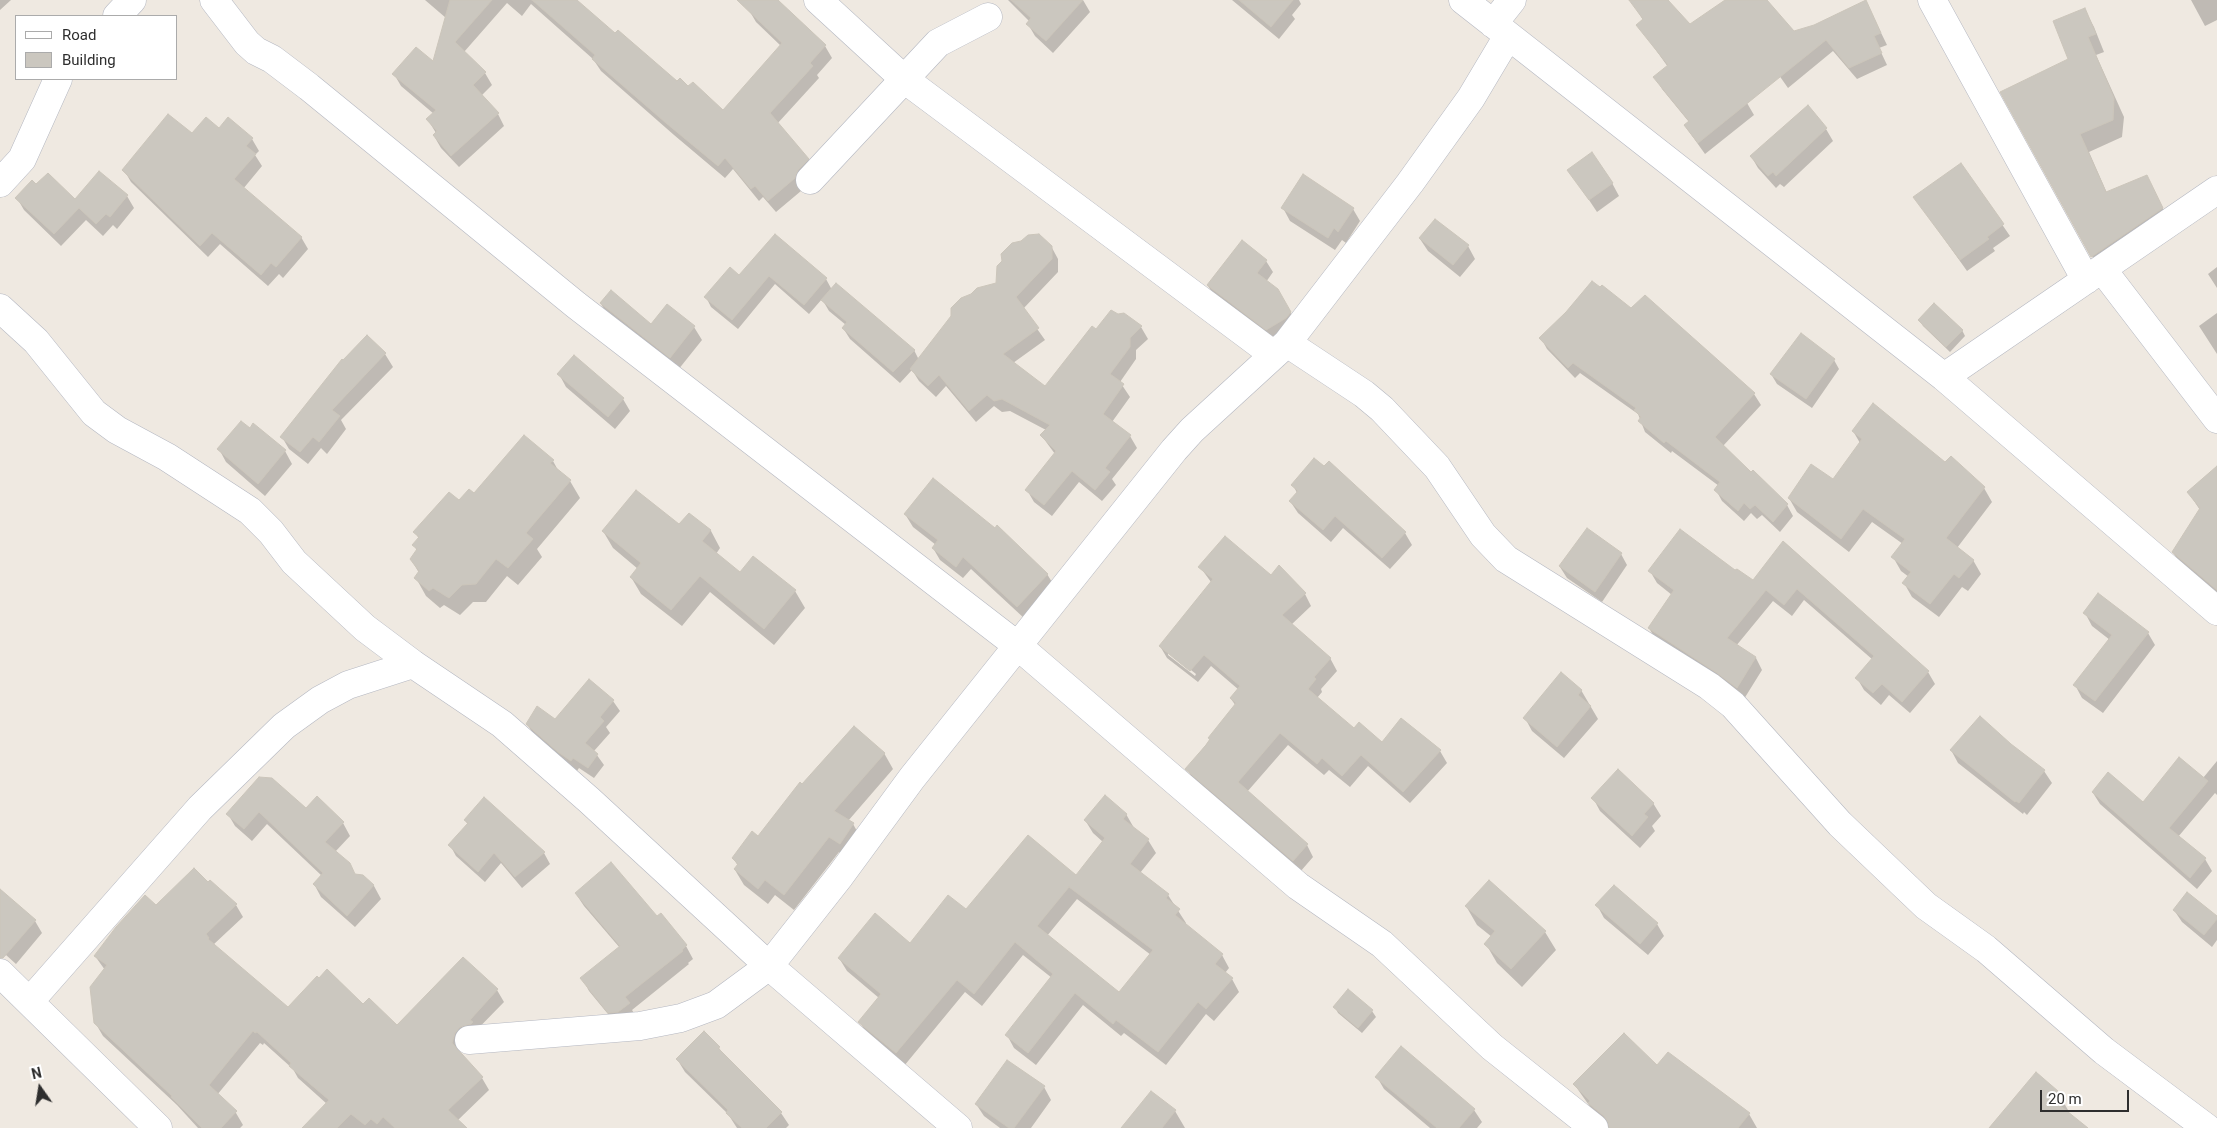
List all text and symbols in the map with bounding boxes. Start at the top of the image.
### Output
legend [15,15,178,80]
text: Road [62,26,96,44]
text: Building [62,51,116,69]
north arrow [15,1063,65,1113]
text: N [30,1064,43,1082]
scale bar [2042,1080,2131,1112]
text: 20 m [2048,1090,2082,1108]

